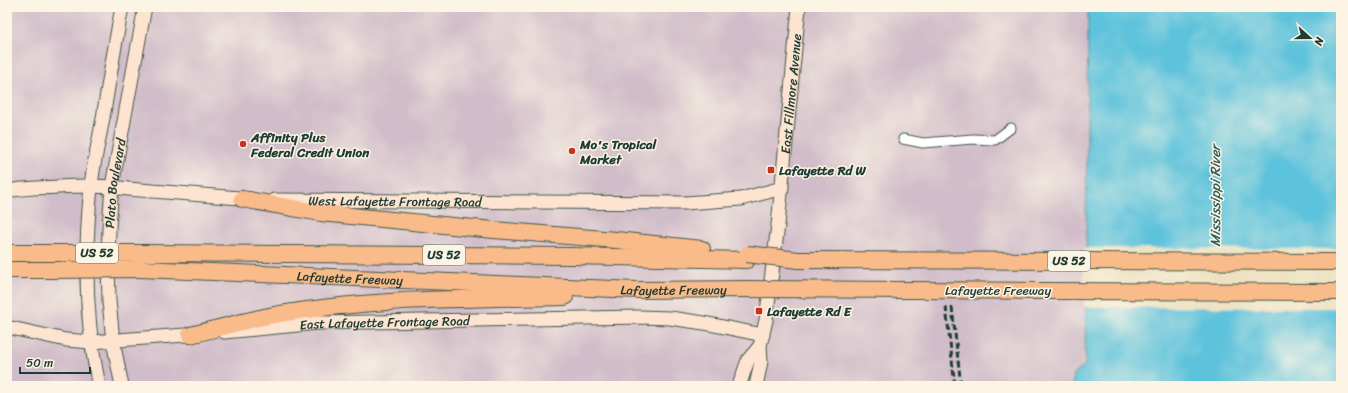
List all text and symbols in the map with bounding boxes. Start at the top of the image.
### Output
north arrow [1290,18,1330,58]
street label: East Fillmore Avenue [773,32,808,155]
text: N [1308,34,1329,49]
place label: Affinity Plus Federal Credit Union [250,126,370,164]
place label: Mo's Tropical Market [579,133,658,171]
street label: Plato Boulevard [97,135,132,229]
marker: Affinity Plus Federal Credit Union [238,139,248,149]
water label: Mississippi River [1203,142,1228,247]
marker: Mo's Tropical Market [567,146,577,156]
place label: Lafayette Rd W [779,159,867,182]
marker: Lafayette Rd W [766,165,776,175]
street label: West Lafayette Frontage Road [308,189,483,213]
road number: US 52 [76,243,118,263]
road number: US 52 [423,245,465,265]
road number: US 52 [1048,251,1090,271]
street label: Lafayette Freeway [296,264,404,292]
street label: Lafayette Freeway [620,278,727,302]
street label: Lafayette Freeway [945,279,1051,302]
place label: Lafayette Rd E [767,300,853,323]
marker: Lafayette Rd E [754,306,764,316]
street label: East Lafayette Frontage Road [298,309,471,336]
scale bar [20,349,90,375]
text: 50 m [26,352,53,374]

